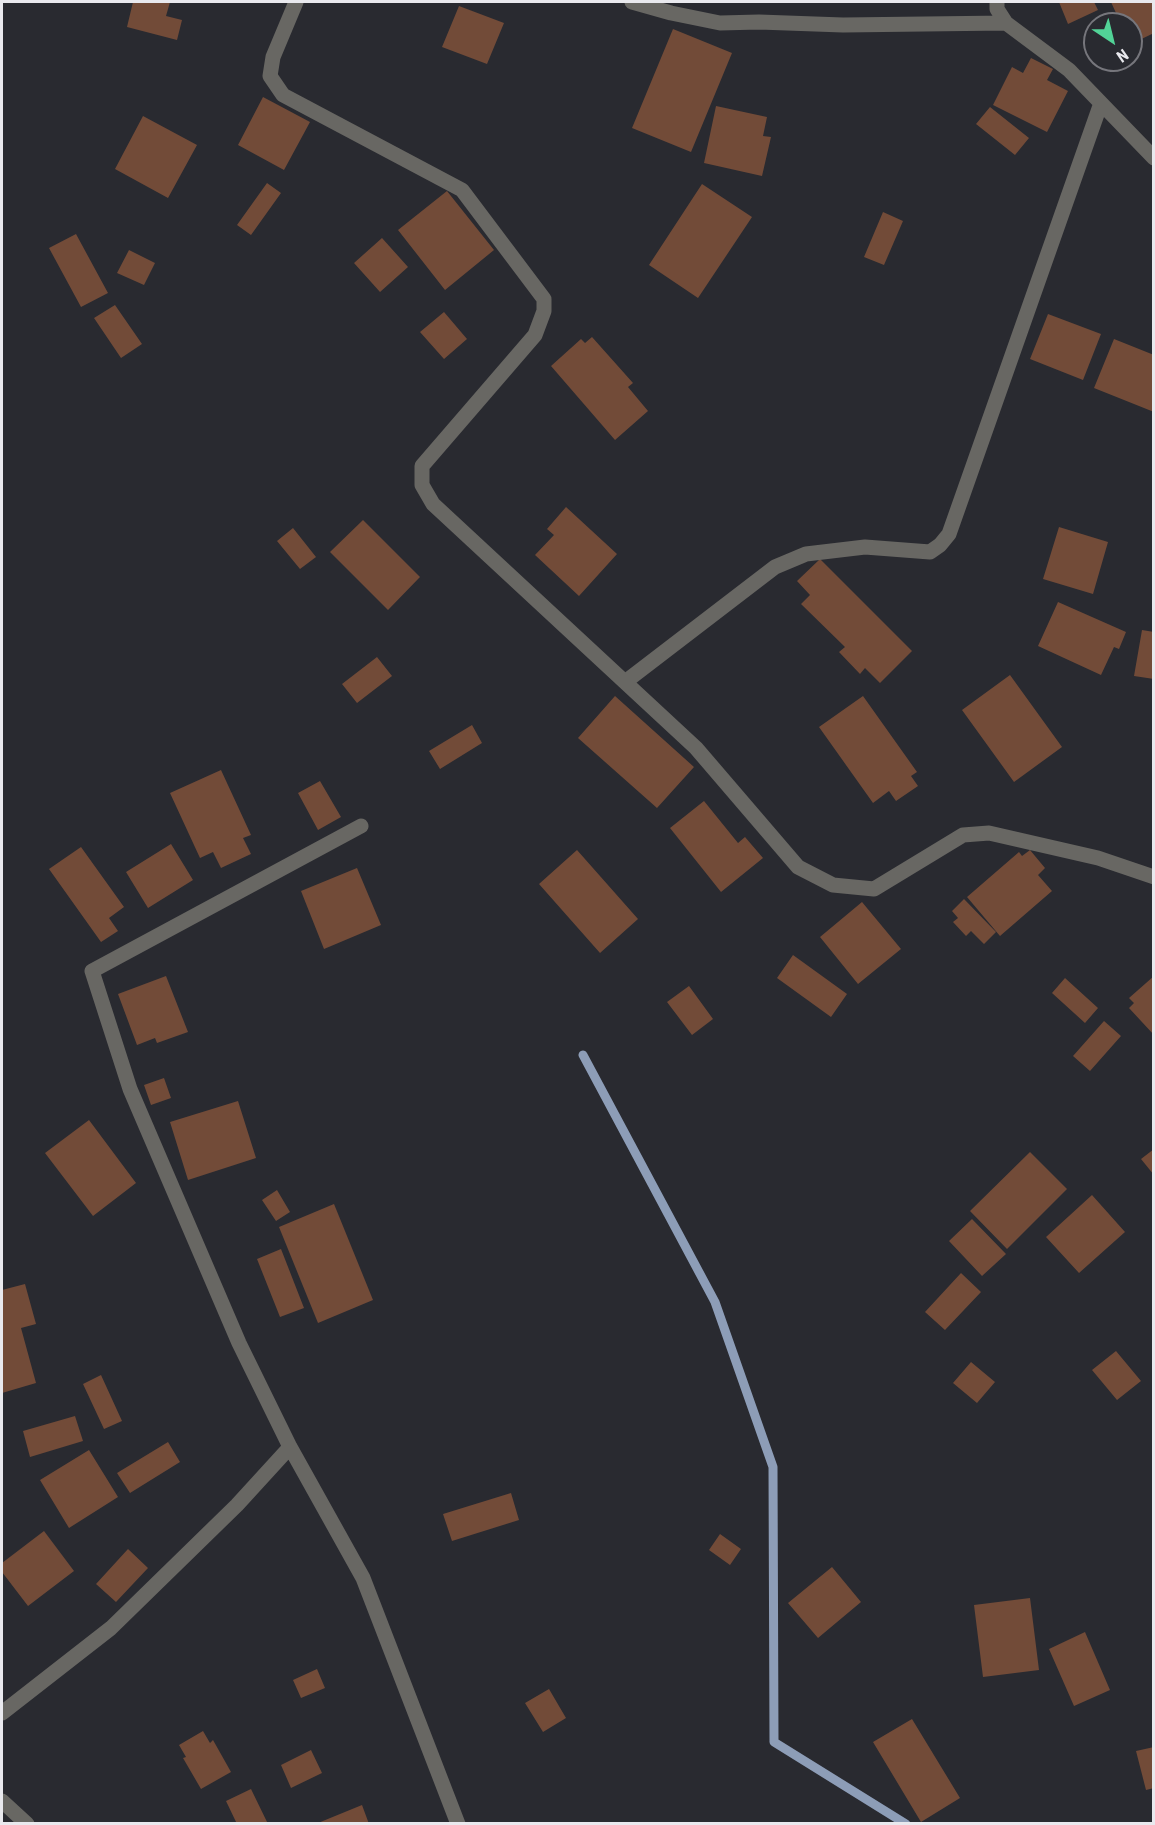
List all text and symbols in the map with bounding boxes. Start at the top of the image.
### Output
north arrow [1083,12,1143,72]
text: N [1113,45,1132,66]

